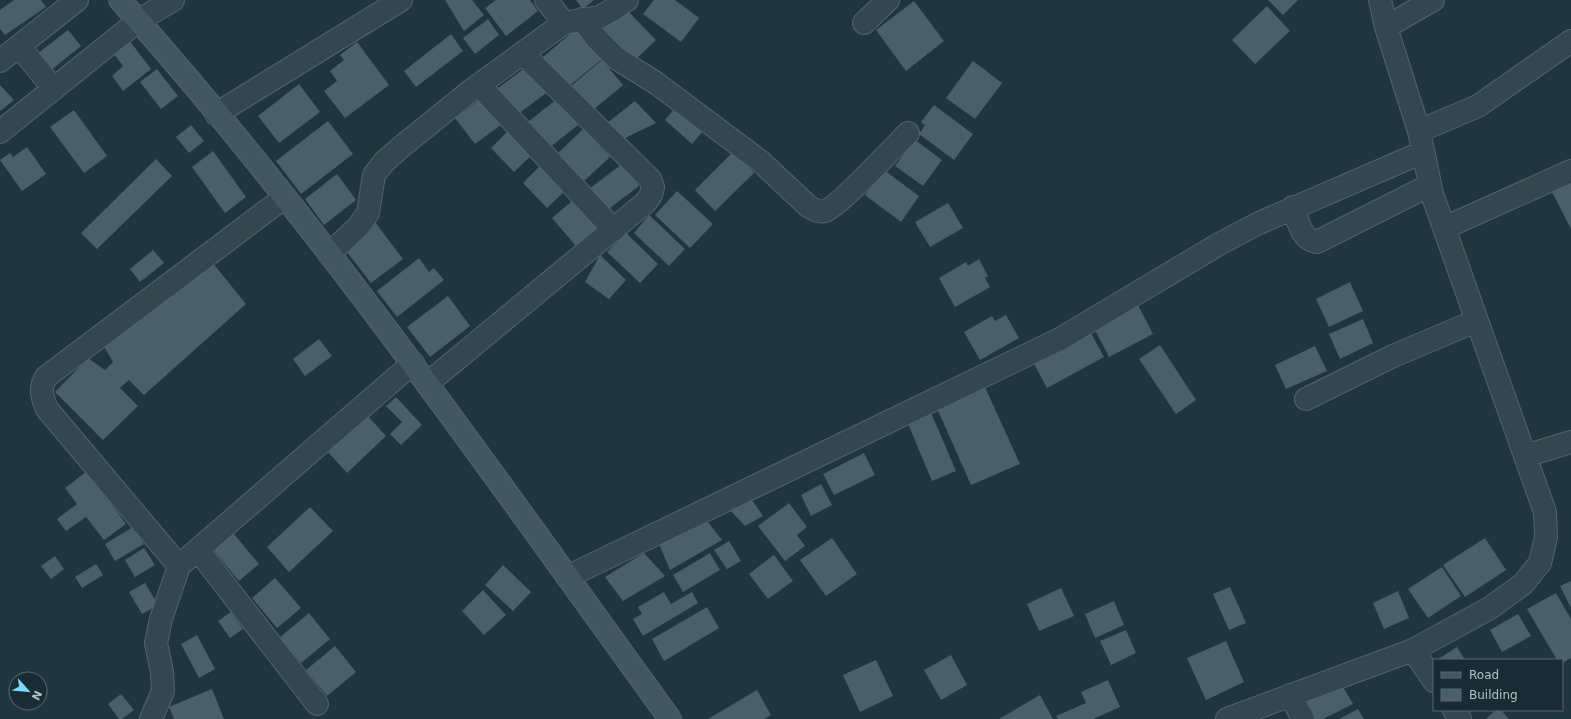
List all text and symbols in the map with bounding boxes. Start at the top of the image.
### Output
legend [1433,659,1563,711]
text: Road [1469,668,1499,682]
north arrow [8,671,48,711]
text: N [29,688,44,702]
text: Building [1469,688,1518,702]

